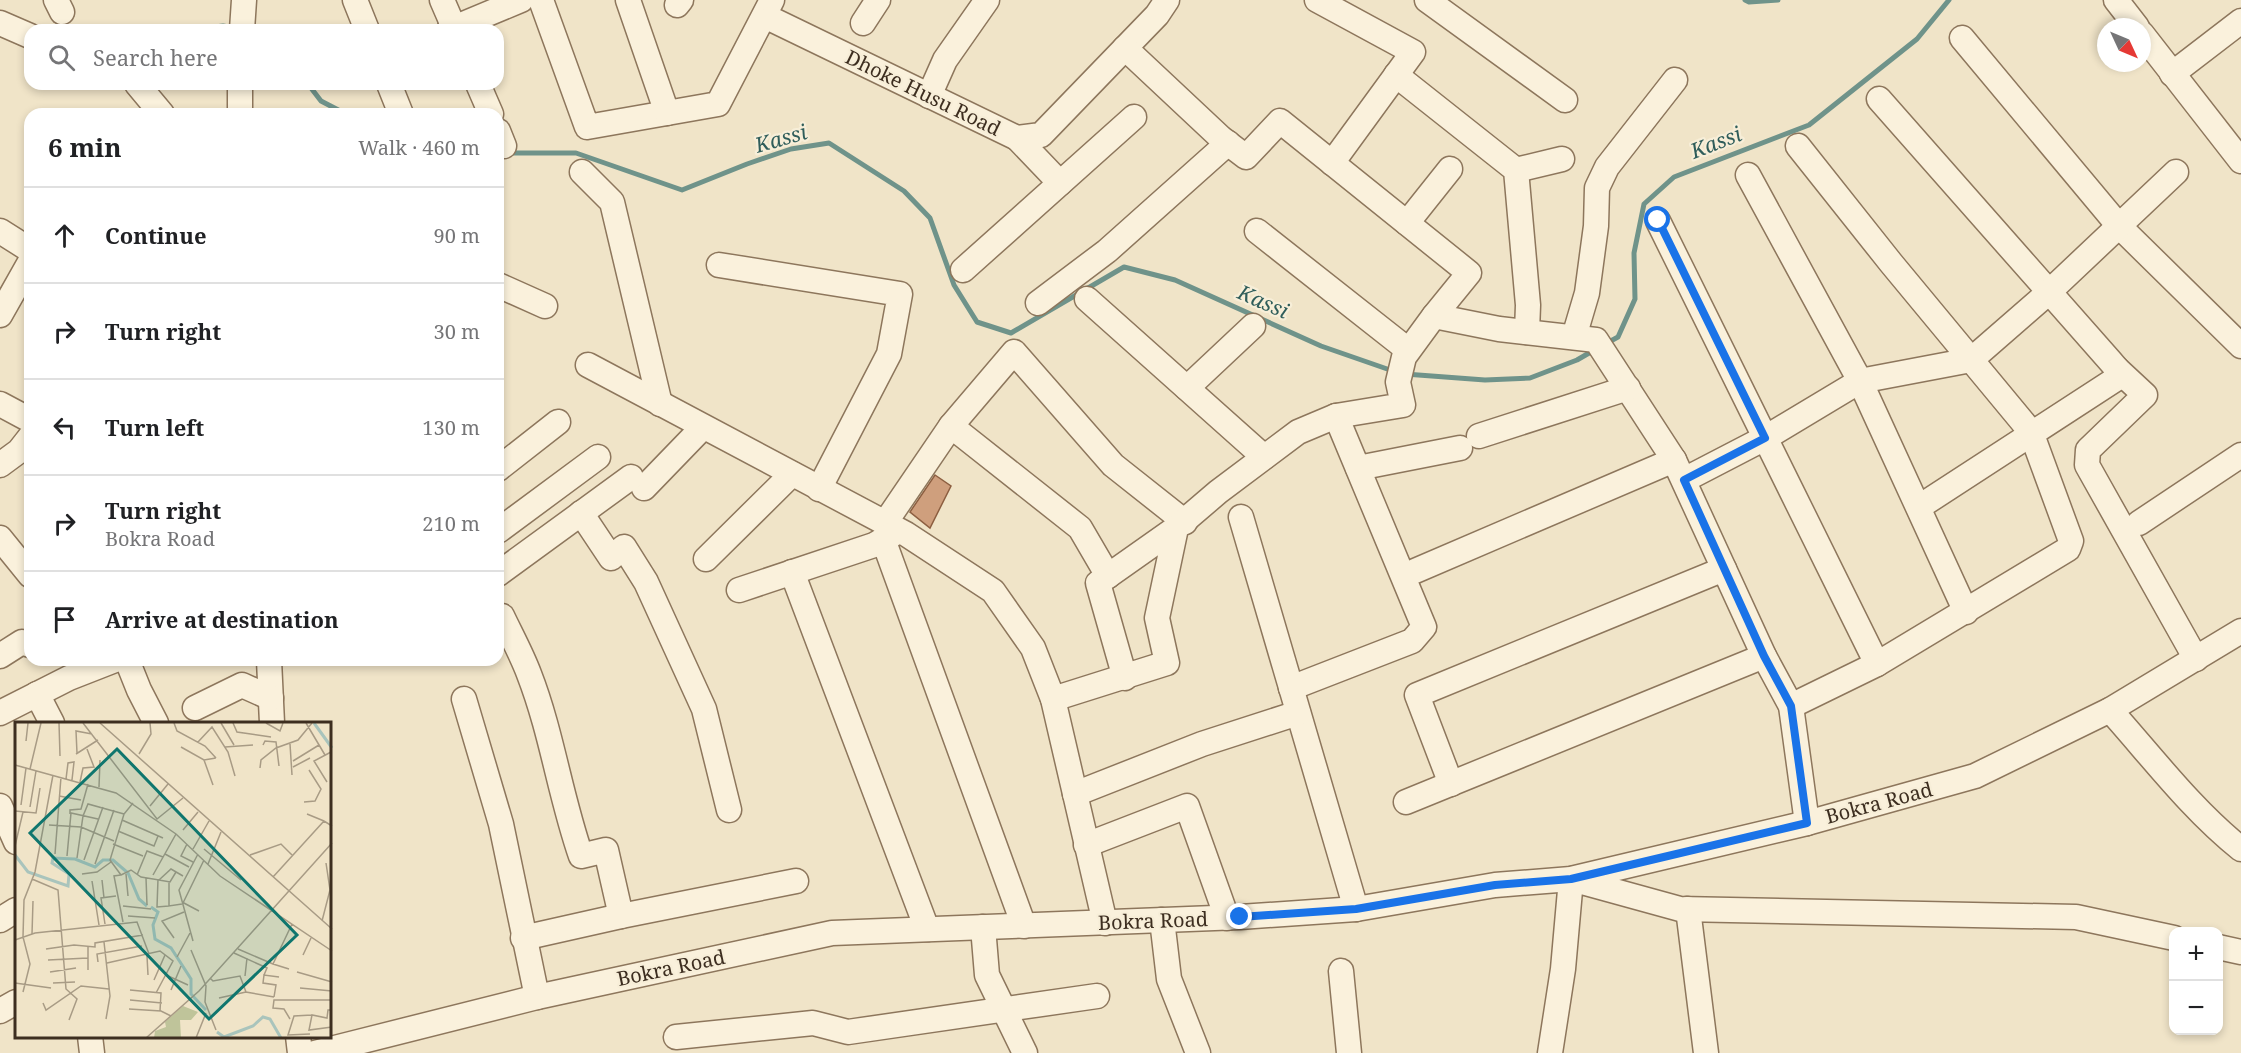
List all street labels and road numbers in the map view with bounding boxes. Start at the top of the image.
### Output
street label: Dhoke Husu Road [841,43,1005,142]
street label: Bokra Road [1822,775,1935,830]
street label: Bokra Road [1098,905,1208,936]
street label: Bokra Road [614,943,728,992]

